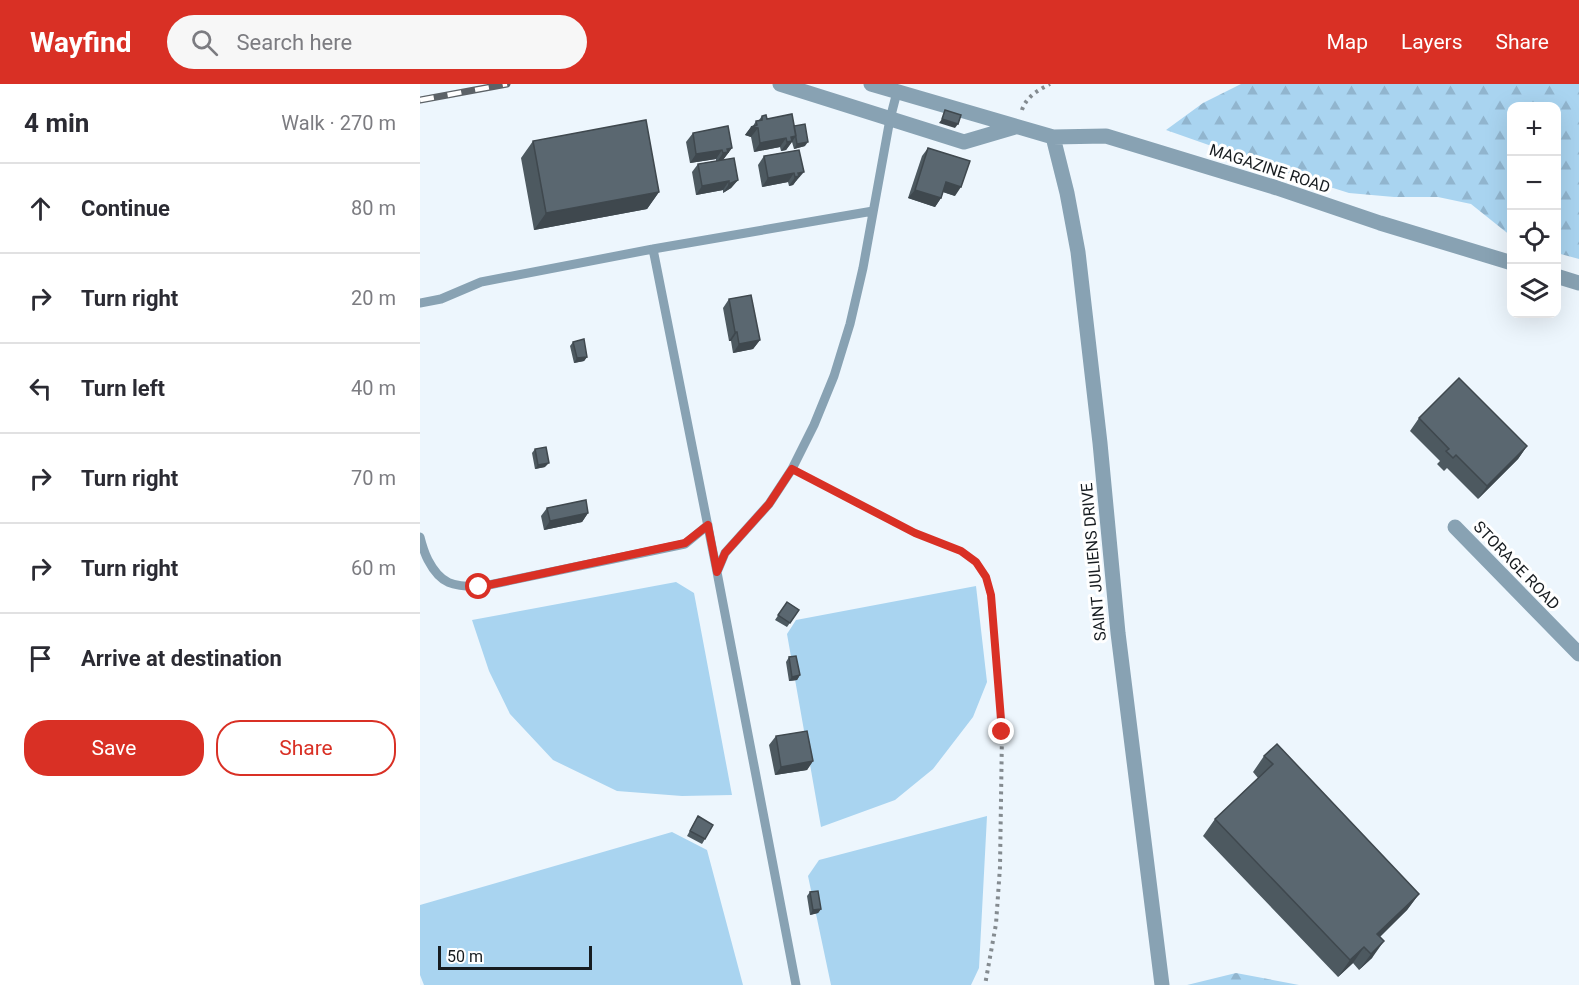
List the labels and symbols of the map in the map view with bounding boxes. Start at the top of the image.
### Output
street label: MAGAZINE ROAD [1207,140,1333,197]
street label: SAINT JULIENS DRIVE [1077,482,1110,642]
street label: STORAGE ROAD [1470,517,1564,614]
route start [465,573,491,599]
route end [988,718,1014,744]
scale bar [438,943,592,970]

